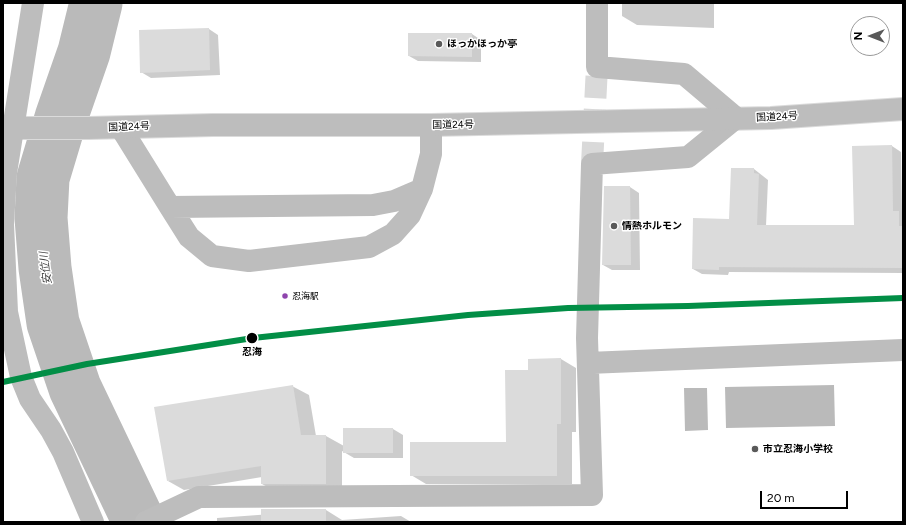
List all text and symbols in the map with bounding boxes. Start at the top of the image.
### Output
north arrow [850,16,890,56]
text: N [852,32,865,40]
place label: ほっかほっか亭 [447,38,517,50]
marker: ほっかほっか亭 [434,39,444,49]
street label: 国道24号 [756,110,798,124]
street label: 国道24号 [432,119,474,131]
street label: 国道24号 [108,120,150,134]
place label: 情熱ホルモン [622,220,682,232]
marker: 情熱ホルモン [609,221,619,231]
water label: 安位川 [37,251,55,285]
marker: 忍海駅 [280,291,290,301]
place label: 忍海駅 [292,291,319,301]
marker: 忍海 [245,331,259,345]
place label: 忍海 [242,346,262,358]
place label: 市立忍海小学校 [763,443,833,455]
marker: 市立忍海小学校 [750,444,760,454]
scale bar [762,483,850,509]
text: 20 m [767,491,795,505]

